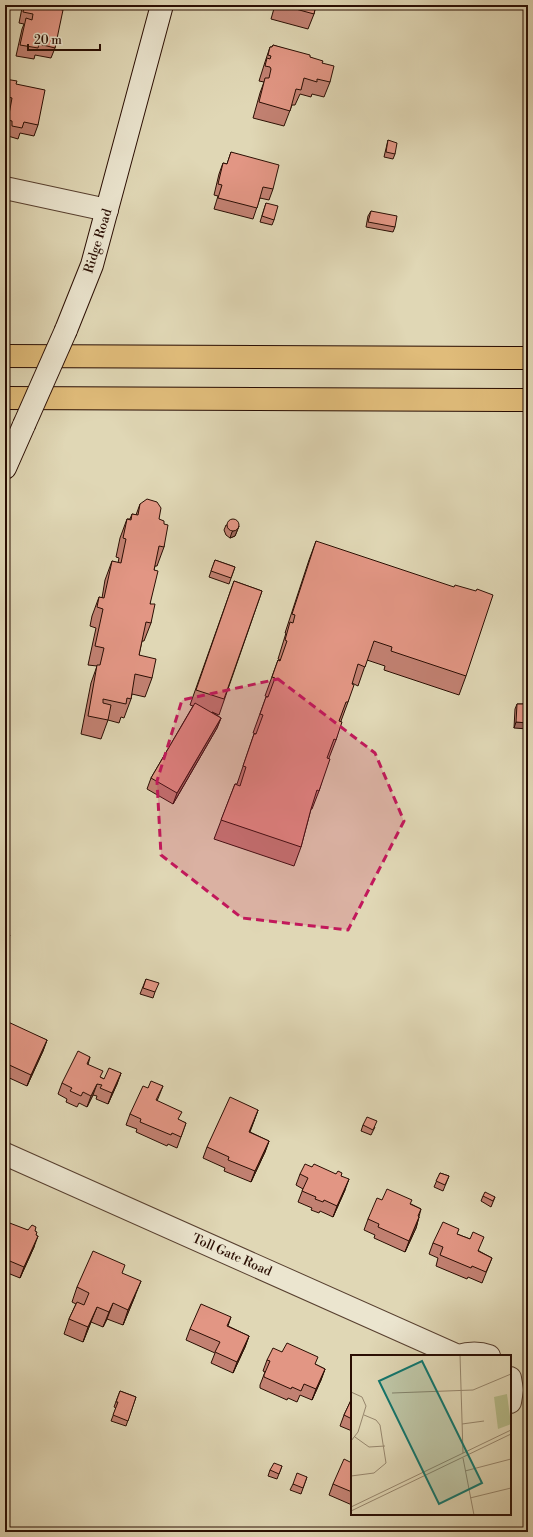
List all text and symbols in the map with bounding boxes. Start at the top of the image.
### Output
scale bar [28,26,100,52]
text: 20 m [34,33,62,48]
street label: Ridge Road [81,206,116,275]
street label: Toll Gate Road [190,1230,275,1280]
inset map [351,1355,511,1515]

